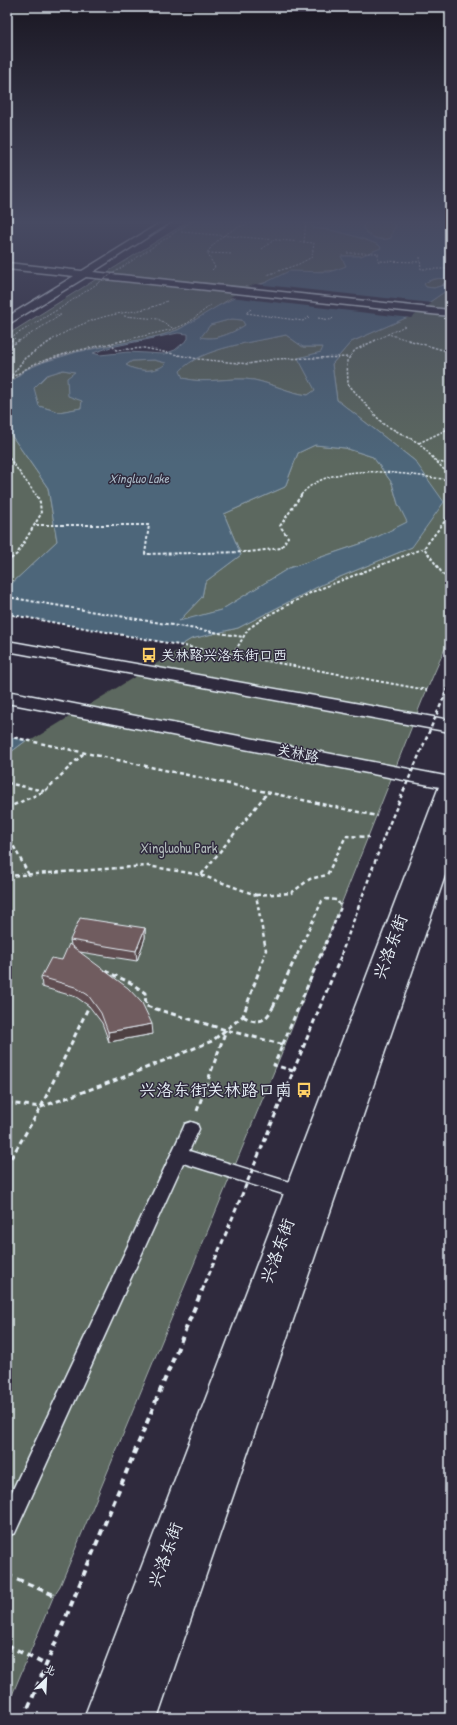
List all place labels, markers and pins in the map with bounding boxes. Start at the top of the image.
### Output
place label: 关林路兴洛东街口西 [161,645,287,664]
bus stop icon: 关林路兴洛东街口西 [140,646,158,664]
place label: 兴洛东街关林路口南 [139,1078,292,1101]
bus stop icon: 兴洛东街关林路口南 [295,1081,313,1099]

